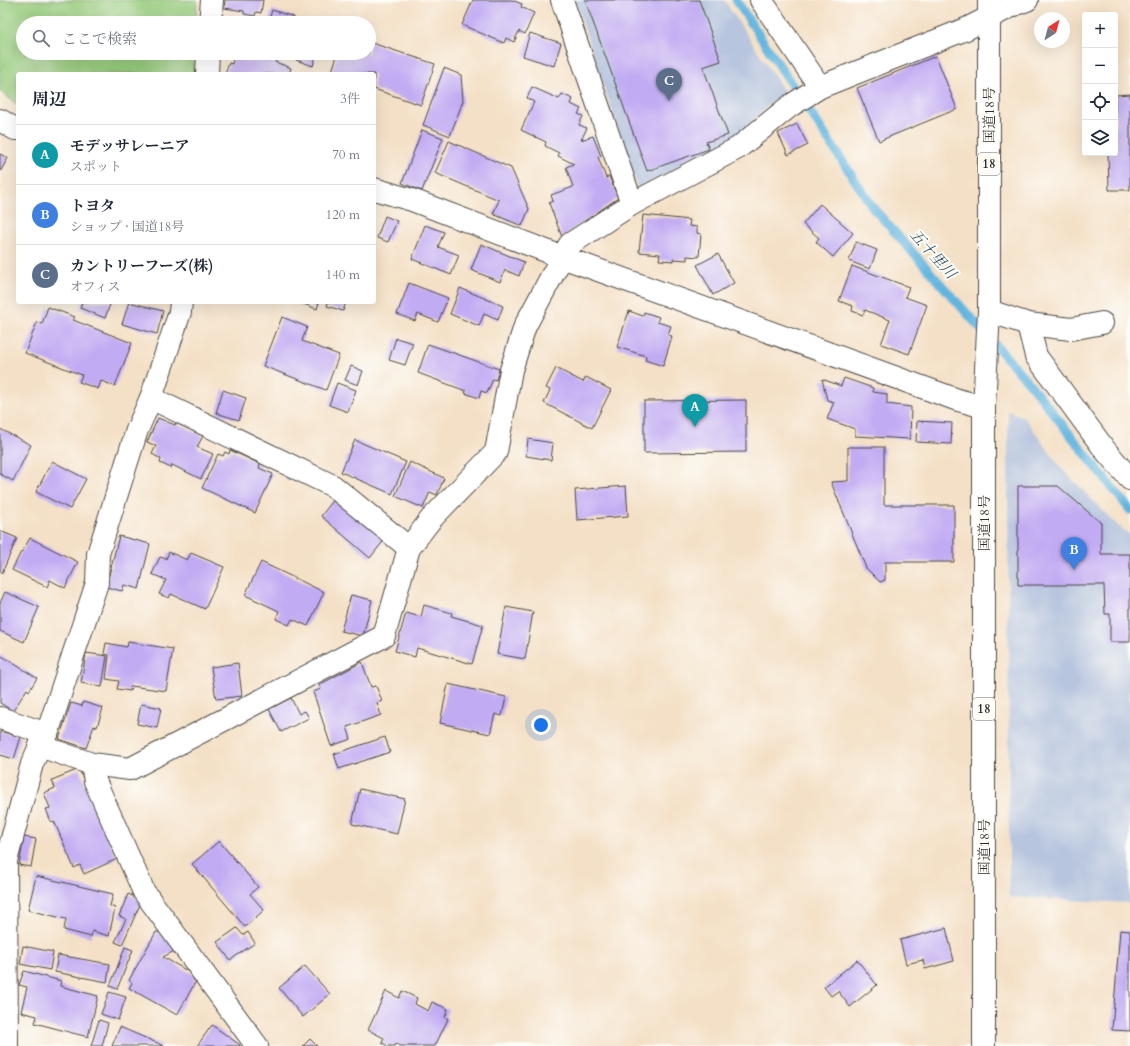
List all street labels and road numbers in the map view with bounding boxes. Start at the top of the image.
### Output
street label: 国道18号 [980,87,999,143]
road number: 18 [978,153,1000,175]
street label: 国道18号 [975,495,994,551]
road number: 18 [973,698,995,720]
street label: 国道18号 [975,819,994,875]

